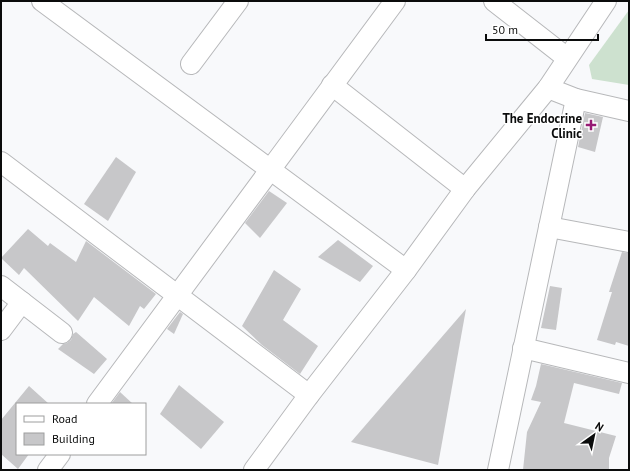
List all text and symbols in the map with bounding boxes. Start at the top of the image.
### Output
scale bar [486,16,598,42]
text: 50 m [492,22,518,37]
place label: The Endocrine Clinic [502,110,582,142]
marker: The Endocrine Clinic [585,119,597,131]
legend [16,403,146,455]
text: Road [52,411,77,426]
north arrow [574,415,614,455]
text: N [593,419,606,434]
text: Building [52,431,95,446]

